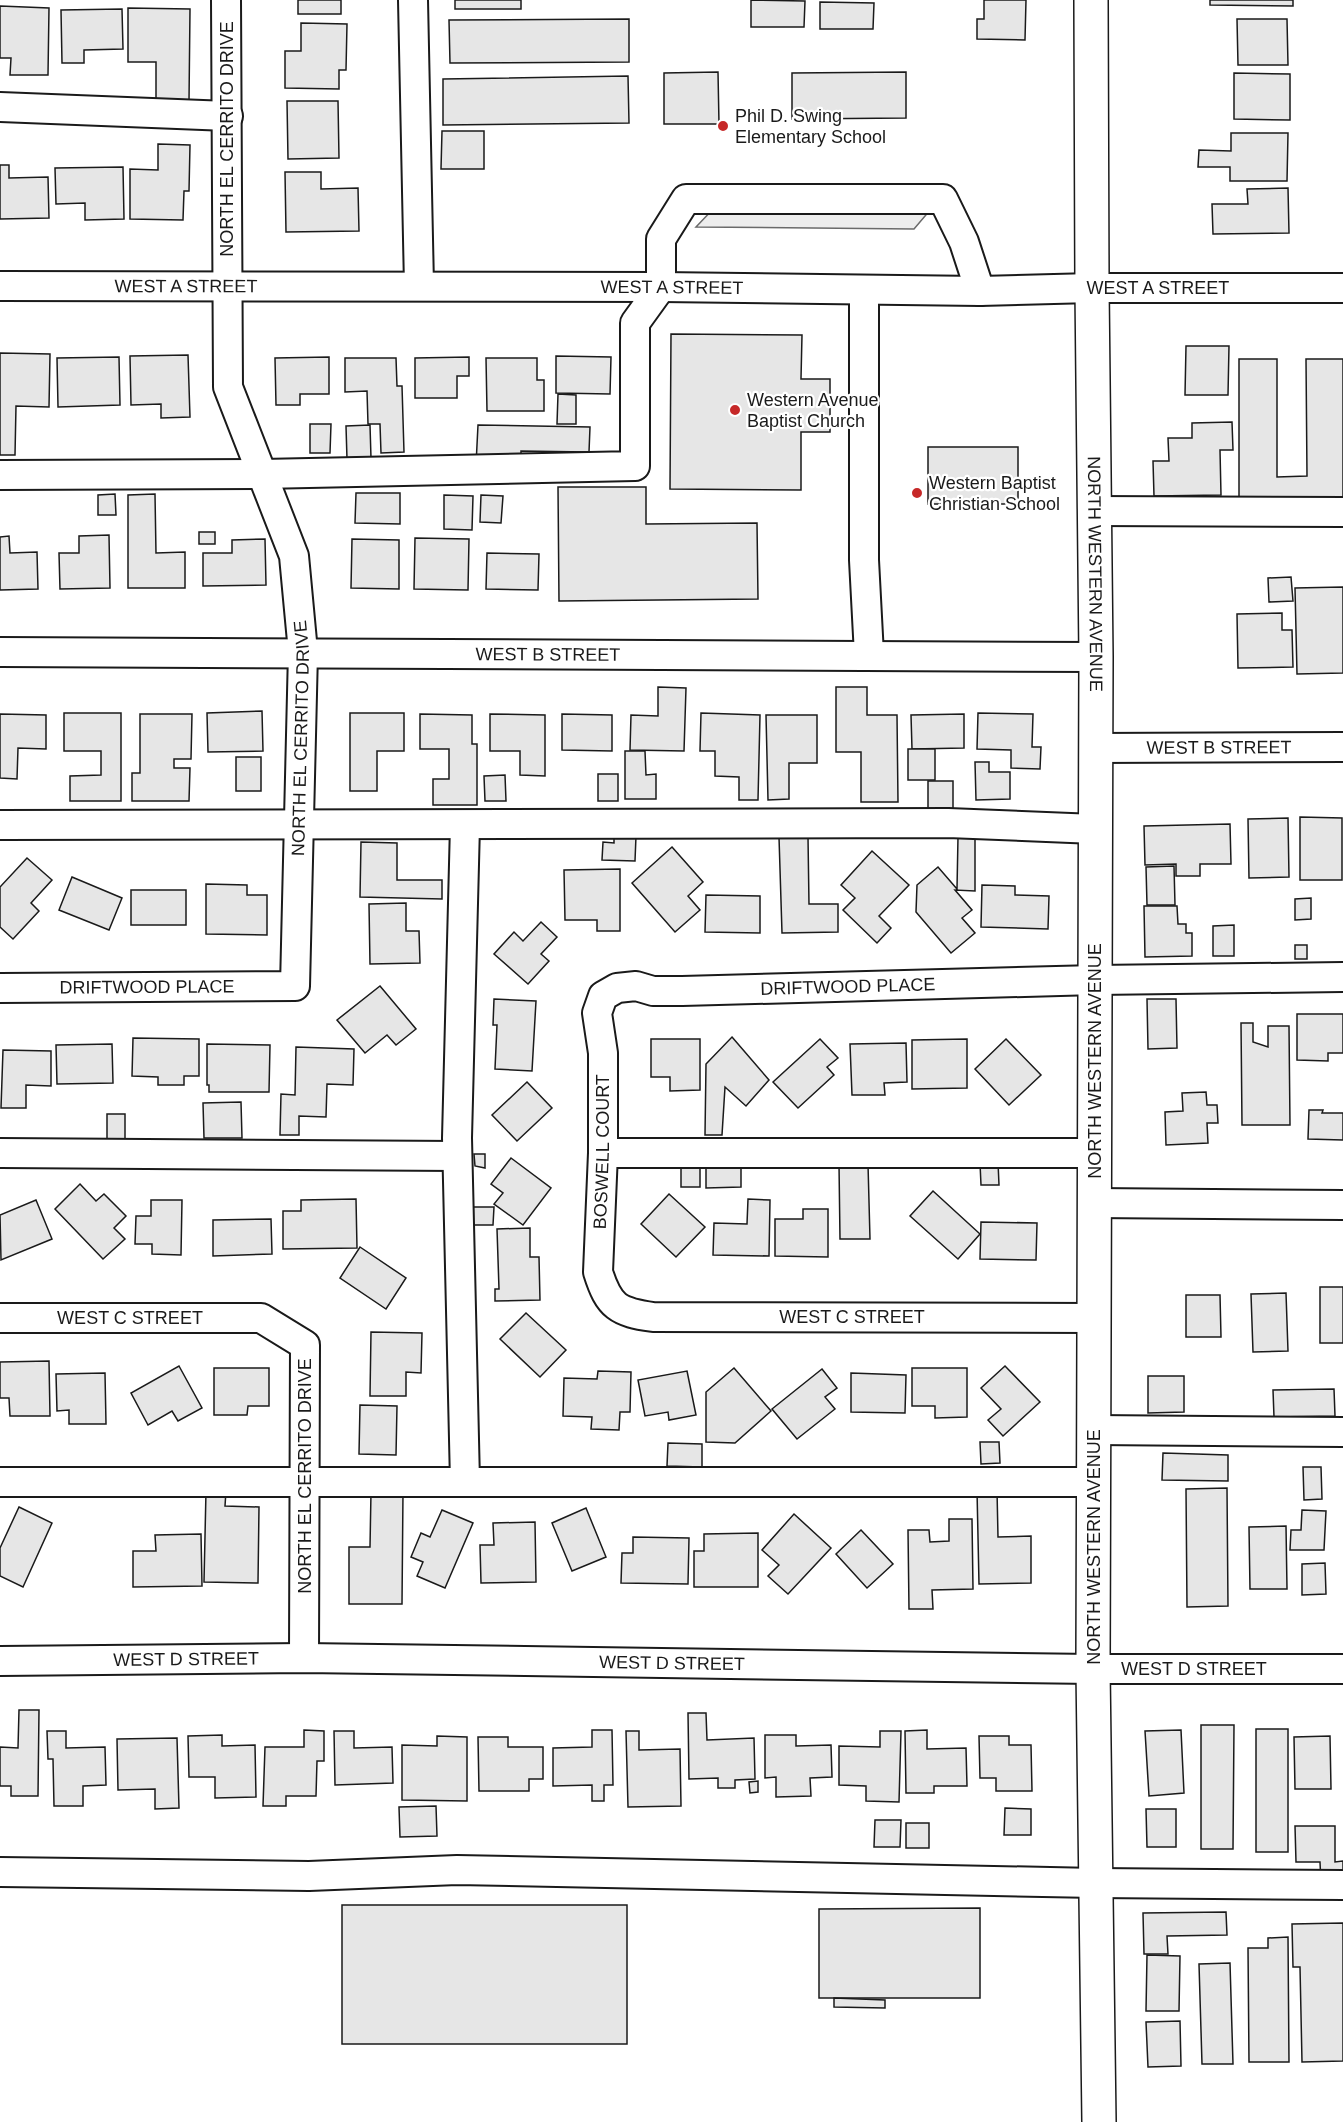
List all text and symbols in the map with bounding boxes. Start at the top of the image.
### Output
street label: NORTH EL CERRITO DRIVE [217,21,237,257]
place label: Phil D. Swing Elementary School [735,106,886,147]
marker: Phil D. Swing Elementary School [716,119,730,133]
street label: WEST A STREET [115,276,257,296]
street label: WEST A STREET [601,277,744,298]
street label: WEST A STREET [1087,278,1229,298]
place label: Western Avenue Baptist Church [747,390,878,431]
marker: Western Avenue Baptist Church [728,403,742,417]
street label: NORTH WESTERN AVENUE [1084,456,1106,692]
place label: Western Baptist Christian School [929,473,1060,514]
marker: Western Baptist Christian School [910,486,924,500]
street label: NORTH EL CERRITO DRIVE [288,619,313,856]
street label: WEST B STREET [476,644,620,665]
street label: WEST B STREET [1147,737,1291,758]
street label: NORTH WESTERN AVENUE [1085,943,1105,1179]
street label: DRIFTWOOD PLACE [760,974,936,999]
street label: DRIFTWOOD PLACE [59,976,235,998]
street label: BOSWELL COURT [590,1074,613,1230]
street label: WEST C STREET [779,1307,925,1327]
street label: WEST C STREET [57,1308,203,1328]
street label: NORTH EL CERRITO DRIVE [295,1358,315,1594]
street label: NORTH WESTERN AVENUE [1084,1429,1104,1665]
street label: WEST D STREET [113,1648,259,1670]
street label: WEST D STREET [599,1652,745,1674]
street label: WEST D STREET [1121,1659,1267,1679]

